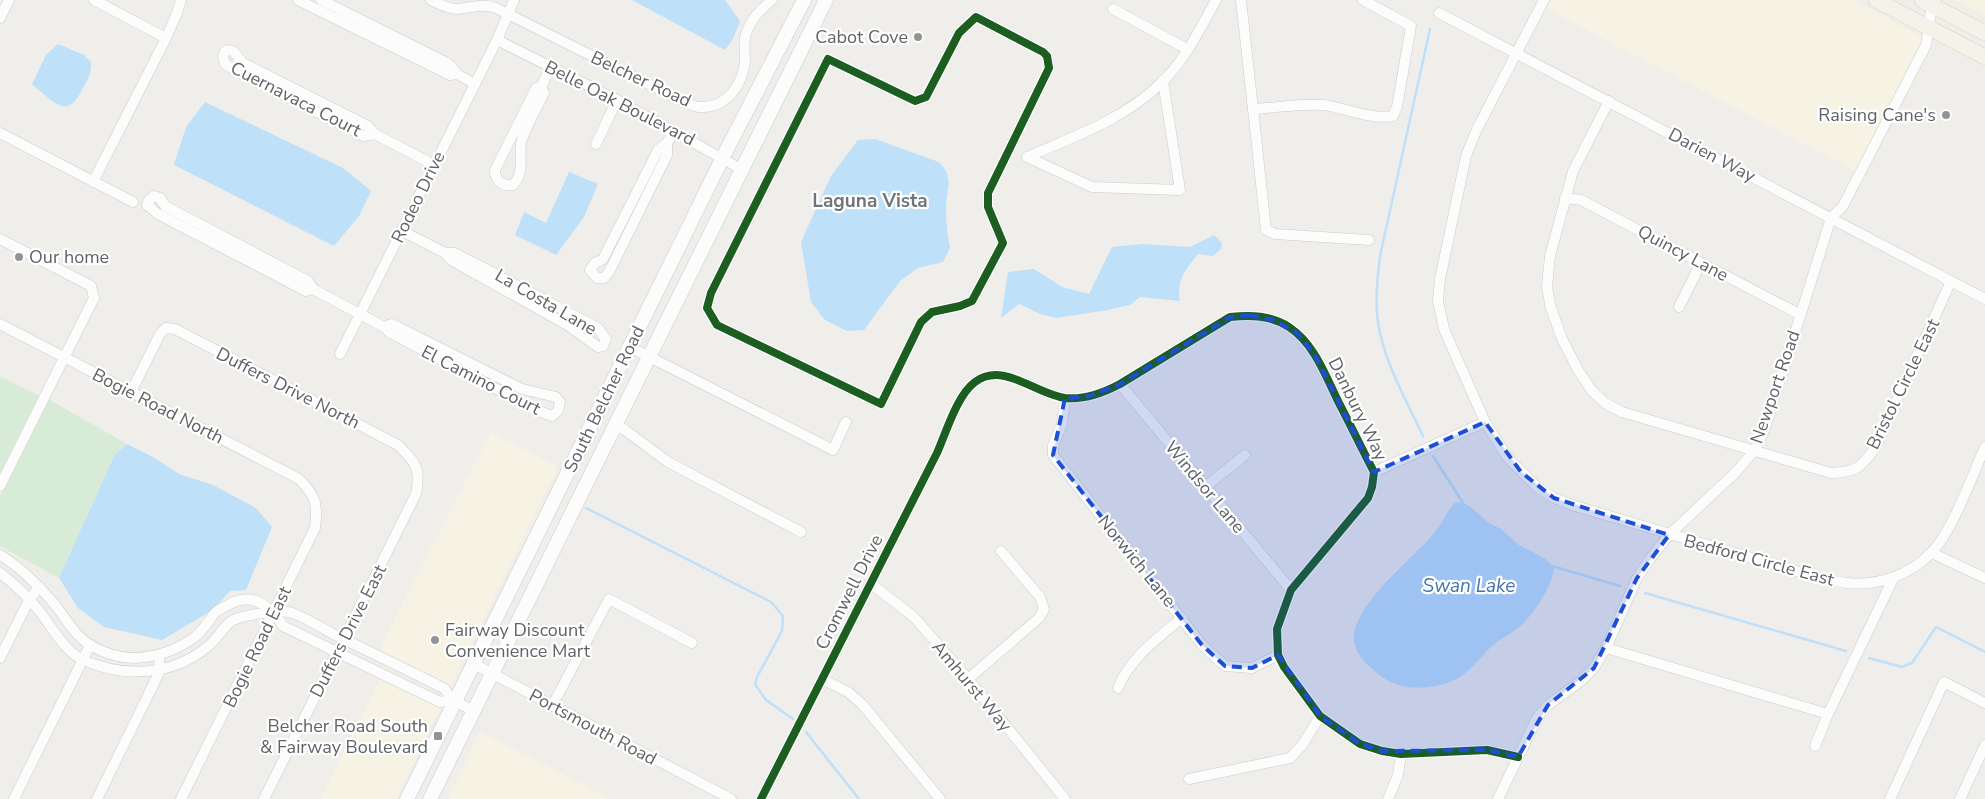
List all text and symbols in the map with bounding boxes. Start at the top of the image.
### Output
place label: Cabot Cove [815,25,908,49]
marker: Cabot Cove [912,31,924,43]
street label: Belcher Road [587,45,695,113]
street label: Belle Oak Boulevard [541,55,699,151]
street label: Cuernavaca Court [227,56,366,143]
place label: Raising Cane's [1818,103,1936,127]
marker: Raising Cane's [1940,109,1952,121]
street label: Darien Way [1664,122,1760,188]
street label: Rodeo Drive [385,147,451,247]
district label: Laguna Vista [812,188,928,214]
street label: Quincy Lane [1633,219,1733,287]
place label: Our home [29,245,109,269]
marker: Our home [13,251,25,263]
street label: La Costa Lane [491,263,601,341]
street label: Bristol Circle East [1861,314,1945,453]
street label: South Belcher Road [558,322,650,476]
street label: Newport Road [1744,327,1806,447]
street label: El Camino Court [417,340,545,421]
street label: Duffers Drive North [212,341,364,435]
street label: Danbury Way [1323,353,1394,465]
street label: Bogie Road North [88,363,228,449]
street label: Windsor Lane [1159,436,1251,538]
street label: Norwich Lane [1092,510,1182,612]
street label: Bedford Circle East [1681,528,1837,592]
street label: Cromwell Drive [810,530,888,654]
street label: Duffers Drive East [304,560,392,702]
water label: Swan Lake [1423,573,1515,599]
street label: Bogie Road East [217,582,297,712]
place label: Fairway Discount Convenience Mart [445,618,591,663]
marker: Fairway Discount Convenience Mart [429,634,441,646]
street label: Amhurst Way [927,635,1018,737]
street label: Portsmouth Road [525,683,661,771]
place label: Belcher Road South & Fairway Boulevard [260,714,428,759]
marker: Belcher Road South & Fairway Boulevard [432,730,444,742]

